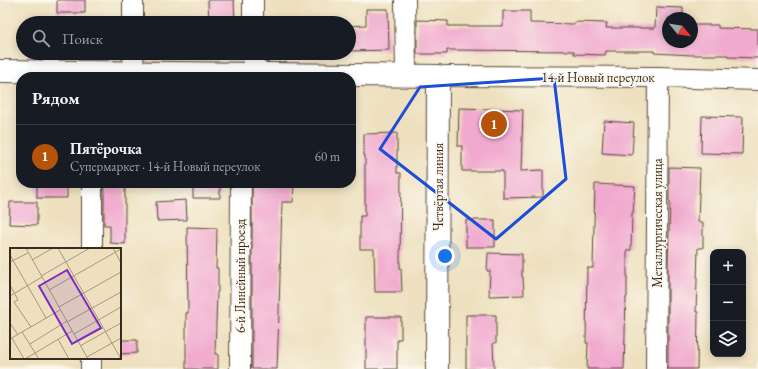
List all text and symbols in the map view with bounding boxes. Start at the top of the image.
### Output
north arrow [662,12,698,48]
search box [16,16,356,60]
icon: search [30,27,52,49]
text: Поиск [62,29,103,48]
street label: 14-й Новый переулок [541,69,655,86]
text: Рядом [32,87,80,109]
pin: 1 [481,109,507,139]
text: Пятёрочка [70,139,142,158]
street label: Четвёртая линия [430,143,447,231]
text: 1 [42,148,48,165]
text: 60 m [315,148,340,165]
text: Супермаркет · 14-й Новый переулок [70,158,260,175]
street label: Металлургическая улица [649,158,666,288]
street label: 6-й Линейный проезд [232,219,249,333]
your location [435,246,455,266]
inset map [10,248,121,359]
map controls [710,249,746,357]
button: + [710,249,746,285]
button: − [710,285,746,321]
button: layers [710,321,746,357]

